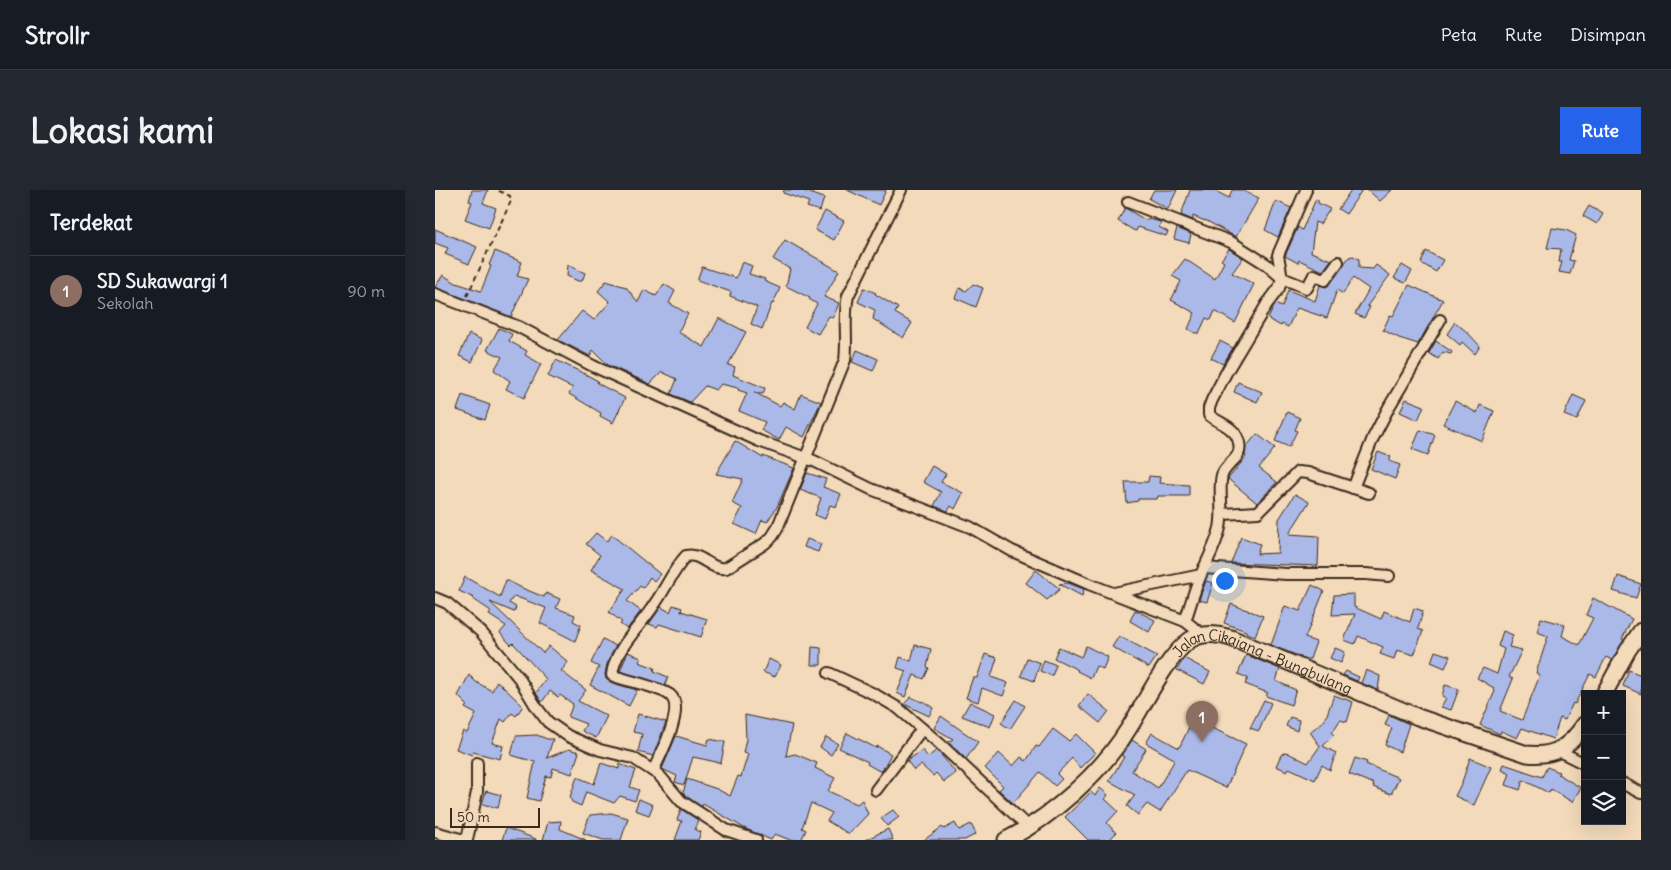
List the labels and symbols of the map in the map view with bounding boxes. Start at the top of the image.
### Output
your location [1212,568,1238,594]
street label: Jalan Cikajang - Bungbulang [1168,625,1355,698]
pin: 1 [1186,701,1218,742]
scale bar [450,805,540,828]

